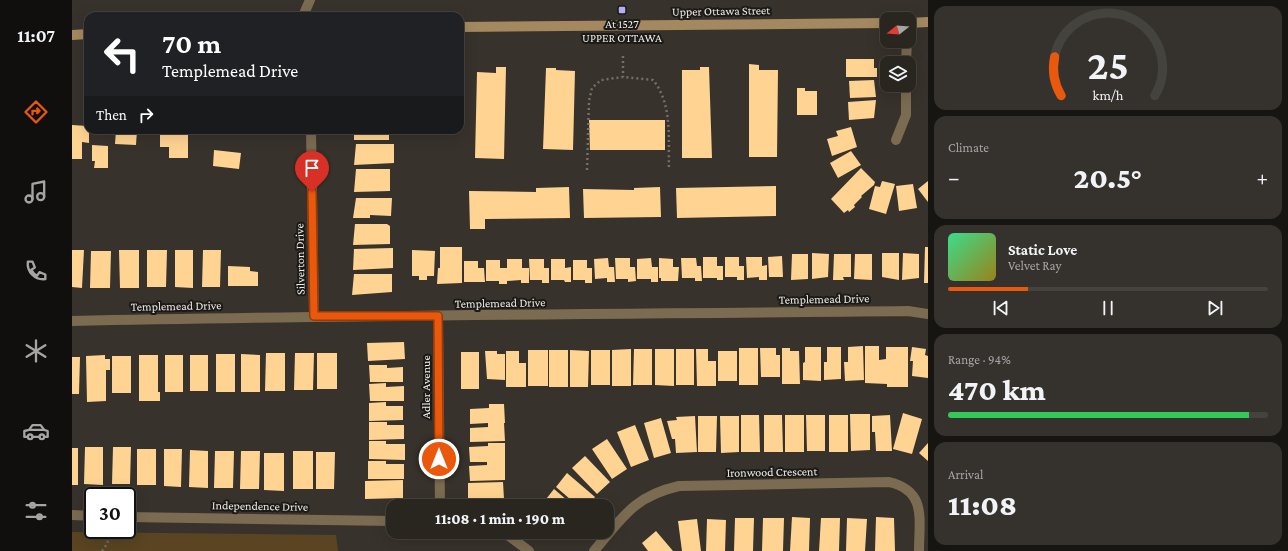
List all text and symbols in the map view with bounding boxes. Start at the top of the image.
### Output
street label: Upper Ottawa Street [672,3,771,19]
marker: At 1527 UPPER OTTAWA [617,5,627,15]
north arrow [880,12,916,48]
map controls [880,12,916,92]
place label: At 1527 UPPER OTTAWA [582,17,662,45]
text: 11:07 [17,26,55,46]
icon: left [96,28,148,80]
text: 70 m [162,28,221,59]
text: 25 [1087,42,1129,88]
button: layers [880,56,916,92]
text: Templemead Drive [162,61,298,81]
text: km/h [1093,87,1124,103]
icon: directions [22,98,50,126]
icon: right [135,104,157,126]
text: Then [96,107,127,123]
text: Climate [948,140,989,155]
pin [295,151,329,192]
icon: arrive [301,157,323,179]
text: 20.5° [1074,161,1142,194]
text: − [948,165,960,190]
text: + [1256,165,1268,190]
icon: music [22,178,50,206]
street label: Silverton Drive [292,223,308,295]
text: Static Love [1008,242,1077,258]
icon: phone [22,257,50,285]
text: Velvet Ray [1008,258,1061,273]
street label: Templemead Drive [778,291,870,307]
street label: Templemead Drive [454,295,546,311]
icon: previous [990,297,1012,319]
icon: pause [1097,297,1119,319]
icon: next [1204,297,1226,319]
street label: Templemead Drive [130,298,222,314]
icon: climate [22,337,50,365]
text: Range · 94% [948,352,1011,367]
street label: Adler Avenue [419,355,433,419]
text: 470 km [948,373,1046,406]
icon: car [22,417,50,445]
position arrow [418,438,460,480]
street label: Ironwood Crescent [726,464,819,480]
text: Arrival [948,467,983,482]
speed limit sign: 30 [84,487,136,539]
text: 11:08 [948,488,1017,521]
icon: filters [22,497,50,525]
street label: Independence Drive [212,498,308,514]
text: 11:08 · 1 min · 190 m [435,511,565,527]

